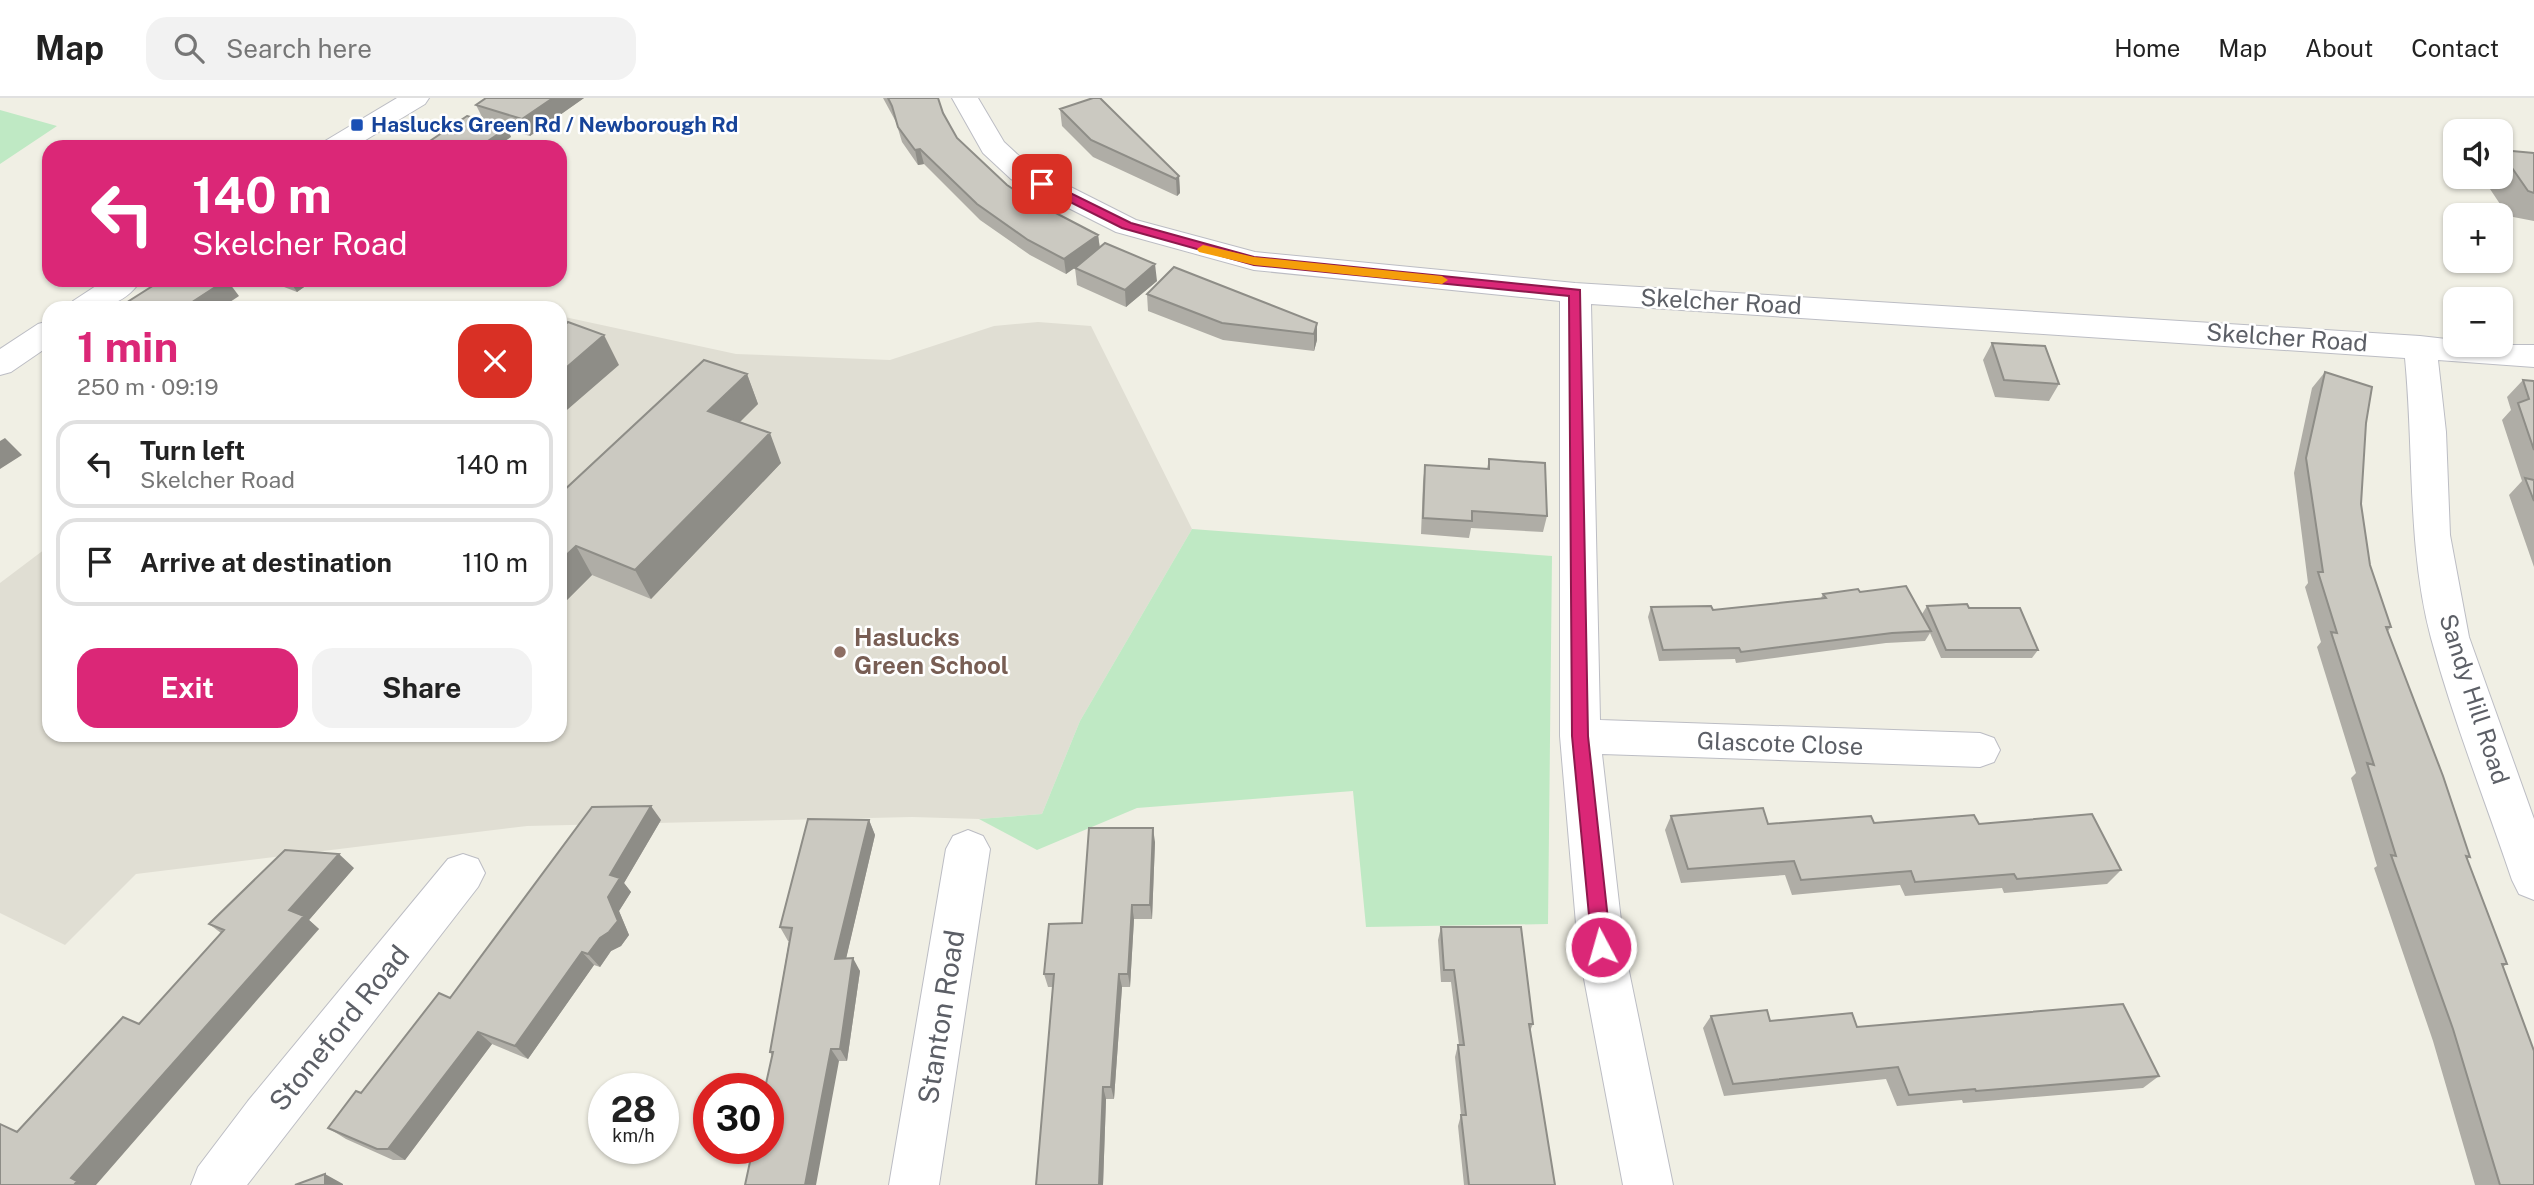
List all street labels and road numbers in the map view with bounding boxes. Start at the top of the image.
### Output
street label: Skelcher Road [1640,283,1802,319]
street label: Skelcher Road [2205,317,2369,357]
street label: Sandy Hill Road [2434,610,2516,787]
street label: Glascote Close [1696,726,1864,760]
street label: Stanton Road [910,928,971,1106]
street label: Stoneford Road [262,938,415,1117]

